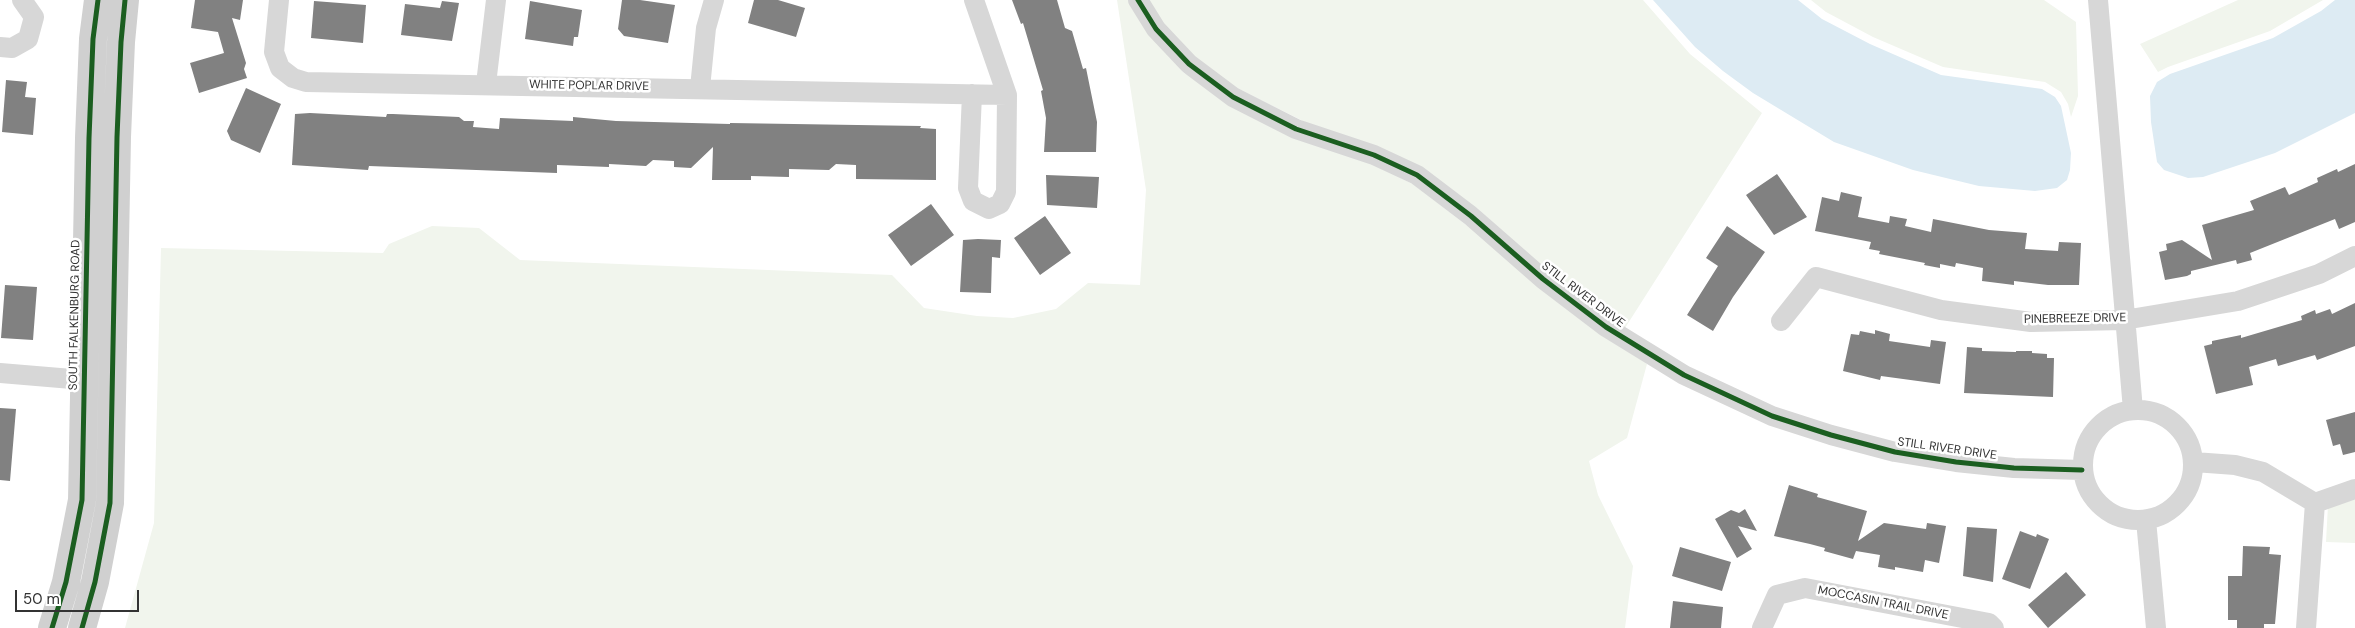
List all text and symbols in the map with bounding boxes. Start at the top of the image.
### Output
street label: WHITE POPLAR DRIVE [529,78,649,94]
street label: SOUTH FALKENBURG ROAD [66,240,84,390]
street label: STILL RIVER DRIVE [1539,259,1627,331]
street label: PINEBREEZE DRIVE [2024,311,2126,327]
street label: STILL RIVER DRIVE [1896,435,1998,463]
scale bar [18,580,141,612]
street label: MOCCASIN TRAIL DRIVE [1816,583,1950,623]
text: 50 m [23,589,60,609]

